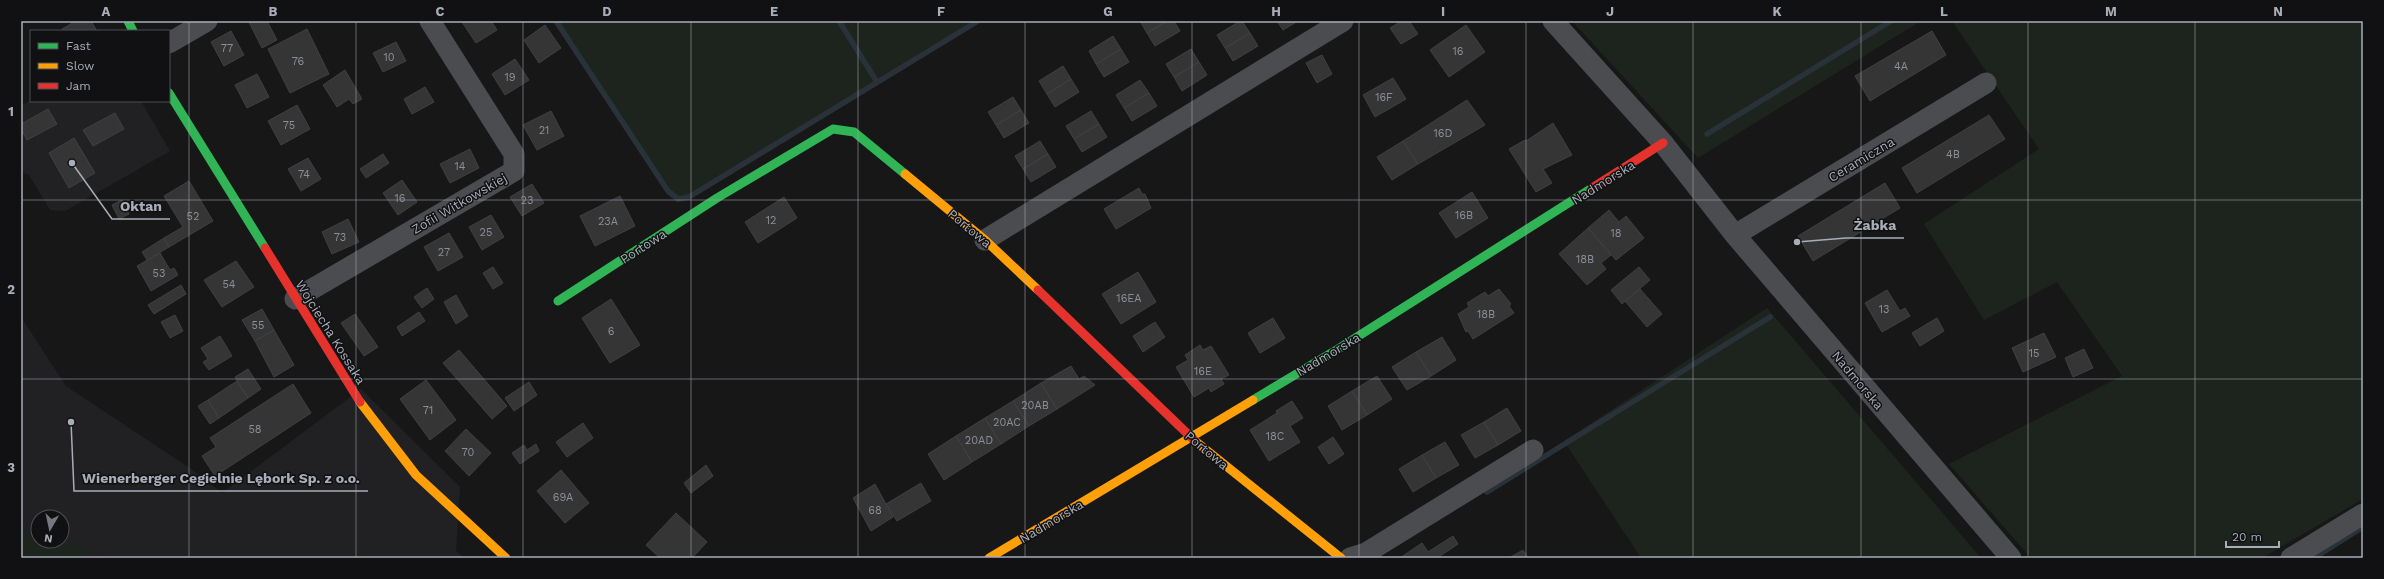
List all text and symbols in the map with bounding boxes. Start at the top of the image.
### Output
text: A [102,4,111,19]
text: B [269,4,278,19]
text: C [436,4,445,19]
text: D [602,4,612,19]
text: E [770,4,778,19]
text: F [937,4,945,19]
text: G [1103,4,1113,19]
text: H [1271,4,1281,19]
text: I [1441,4,1445,19]
text: J [1606,4,1614,19]
text: K [1772,4,1782,19]
text: L [1940,4,1948,19]
text: M [2105,4,2117,19]
text: N [2273,4,2283,19]
legend [30,30,170,102]
text: Fast [66,39,91,53]
house number: 77 [221,42,233,55]
house number: 16 [1453,45,1464,58]
house number: 10 [383,51,395,64]
house number: 76 [292,55,305,68]
text: Slow [66,59,94,73]
house number: 4A [1894,60,1908,73]
house number: 19 [504,71,516,84]
text: Jam [66,79,91,93]
house number: 16F [1375,91,1393,104]
text: 1 [8,104,14,119]
house number: 75 [283,119,295,132]
house number: 21 [539,124,549,137]
house number: 16D [1434,127,1453,140]
street label: Ceramiczna [1826,134,1898,185]
house number: 4B [1946,148,1960,161]
street label: Nadmorska [1569,157,1638,208]
house number: 14 [454,160,466,173]
house number: 74 [298,168,310,181]
street label: Zofii Witkowskiej [409,170,509,237]
house number: 16 [395,192,406,205]
callout: Oktan [112,193,170,219]
house number: 23 [521,194,533,207]
text: Oktan [120,198,162,214]
street label: Portowa [945,206,995,251]
house number: 16B [1455,209,1473,222]
house number: 52 [187,210,199,223]
callout: Żabka [1846,212,1904,238]
house number: 12 [766,214,776,227]
house number: 23A [598,215,618,228]
text: Żabka [1854,217,1897,233]
house number: 25 [480,226,492,239]
street label: Portowa [618,226,670,267]
house number: 18 [1610,227,1622,240]
house number: 73 [334,231,346,244]
house number: 27 [438,246,450,259]
house number: 18B [1576,253,1594,266]
house number: 53 [153,267,165,280]
street label: Wojciecha Kossaka [292,277,369,388]
house number: 54 [222,278,236,291]
text: 2 [7,282,15,297]
house number: 16EA [1116,292,1142,305]
house number: 13 [1879,303,1889,316]
house number: 18B [1477,308,1495,321]
house number: 55 [252,319,264,332]
house number: 6 [608,325,615,338]
street label: Nadmorska [1294,329,1363,379]
house number: 15 [2029,347,2039,360]
street label: Nadmorska [1829,348,1887,413]
house number: 16E [1194,365,1212,378]
house number: 20AB [1021,399,1049,412]
house number: 71 [423,404,433,417]
house number: 20AC [993,416,1021,429]
house number: 58 [248,423,262,436]
street label: Portowa [1182,428,1232,473]
house number: 18C [1266,430,1285,443]
house number: 20AD [965,434,993,447]
house number: 70 [462,446,475,459]
text: 3 [7,460,15,475]
callout: Wienerberger Cegielnie Lębork Sp. z o.o. [74,465,368,491]
text: Wienerberger Cegielnie Lębork Sp. z o.o. [82,470,360,486]
house number: 69A [553,491,573,504]
street label: Nadmorska [1017,496,1086,546]
house number: 68 [868,504,882,517]
north arrow [30,509,70,549]
scale bar [2226,523,2279,549]
text: 20 m [2232,530,2262,544]
text: N [43,531,54,545]

